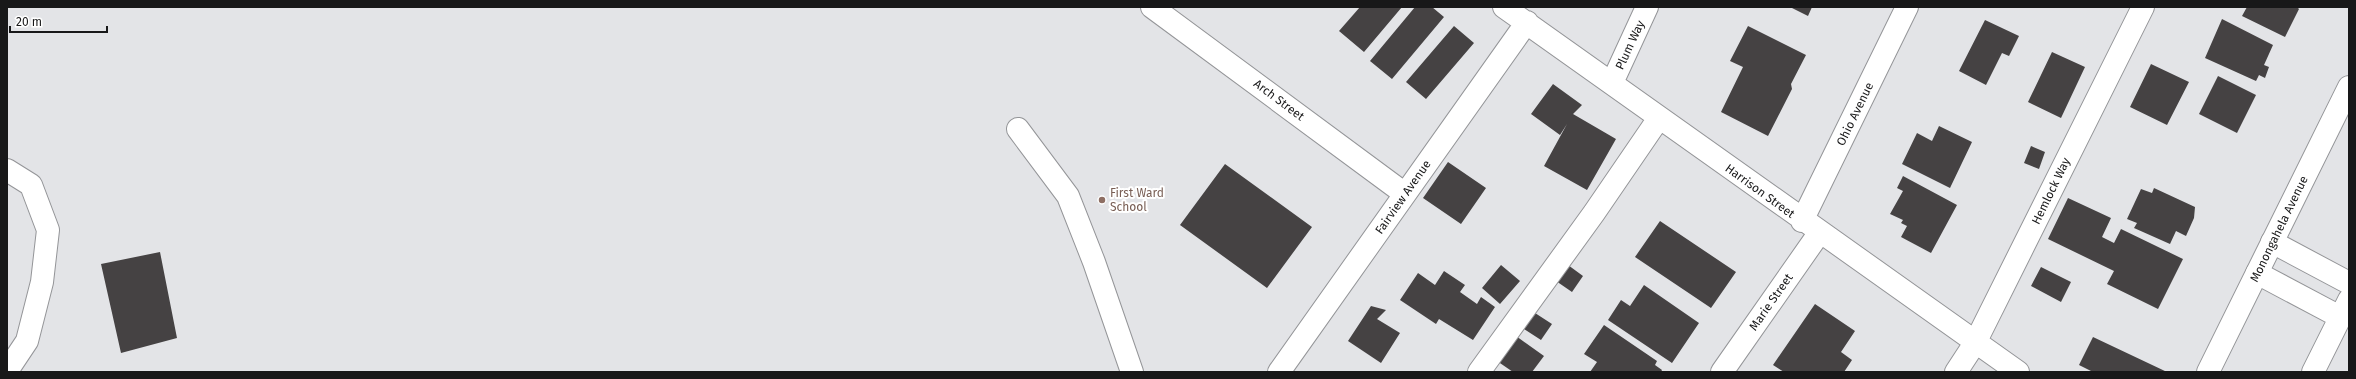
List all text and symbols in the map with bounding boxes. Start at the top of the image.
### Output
scale bar [10,8,107,34]
text: 20 m [16,15,42,29]
street label: Plum Way [1613,18,1648,72]
street label: Arch Street [1251,76,1308,124]
street label: Ohio Avenue [1834,80,1876,148]
street label: Hemlock Way [2029,155,2073,227]
street label: Fairview Avenue [1372,157,1434,237]
street label: Harrison Street [1722,161,1798,221]
street label: Monongahela Avenue [2247,174,2311,284]
place label: First Ward School [1110,186,1164,214]
marker: First Ward School [1097,195,1107,205]
street label: Marie Street [1746,270,1796,333]

